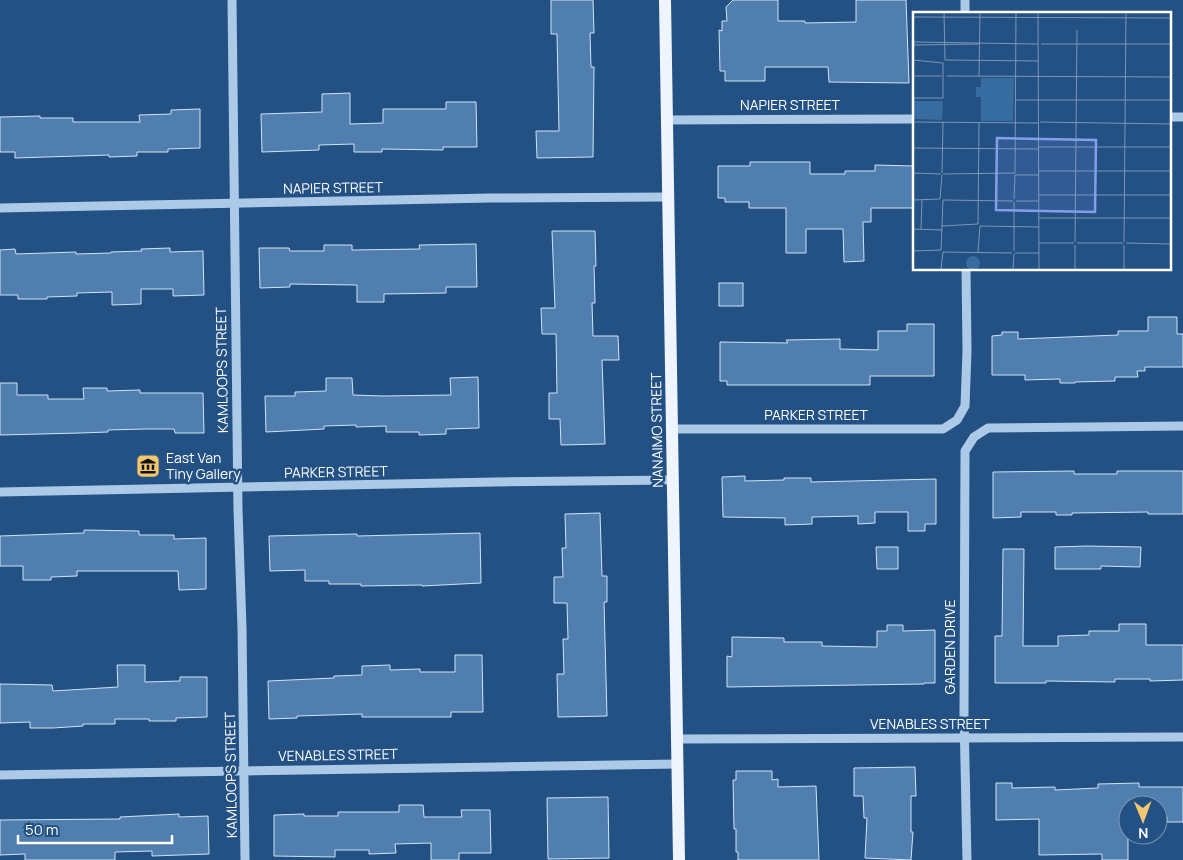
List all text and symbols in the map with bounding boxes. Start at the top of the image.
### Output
inset map [913,12,1170,270]
street label: NAPIER STREET [740,95,841,114]
street label: NAPIER STREET [283,177,384,198]
street label: KAMLOOPS STREET [211,306,232,433]
street label: NANAIMO STREET [646,372,667,488]
street label: PARKER STREET [764,405,868,424]
place label: East Van Tiny Gallery [166,448,241,483]
museum icon: East Van Tiny Gallery [135,453,161,479]
street label: PARKER STREET [284,461,389,482]
street label: GARDEN DRIVE [940,599,959,694]
street label: KAMLOOPS STREET [220,711,241,838]
street label: VENABLES STREET [870,714,991,733]
street label: VENABLES STREET [278,744,399,765]
north arrow [1118,795,1168,845]
scale bar [18,812,171,844]
text: 50 m [25,819,59,840]
text: N [1138,824,1148,843]

